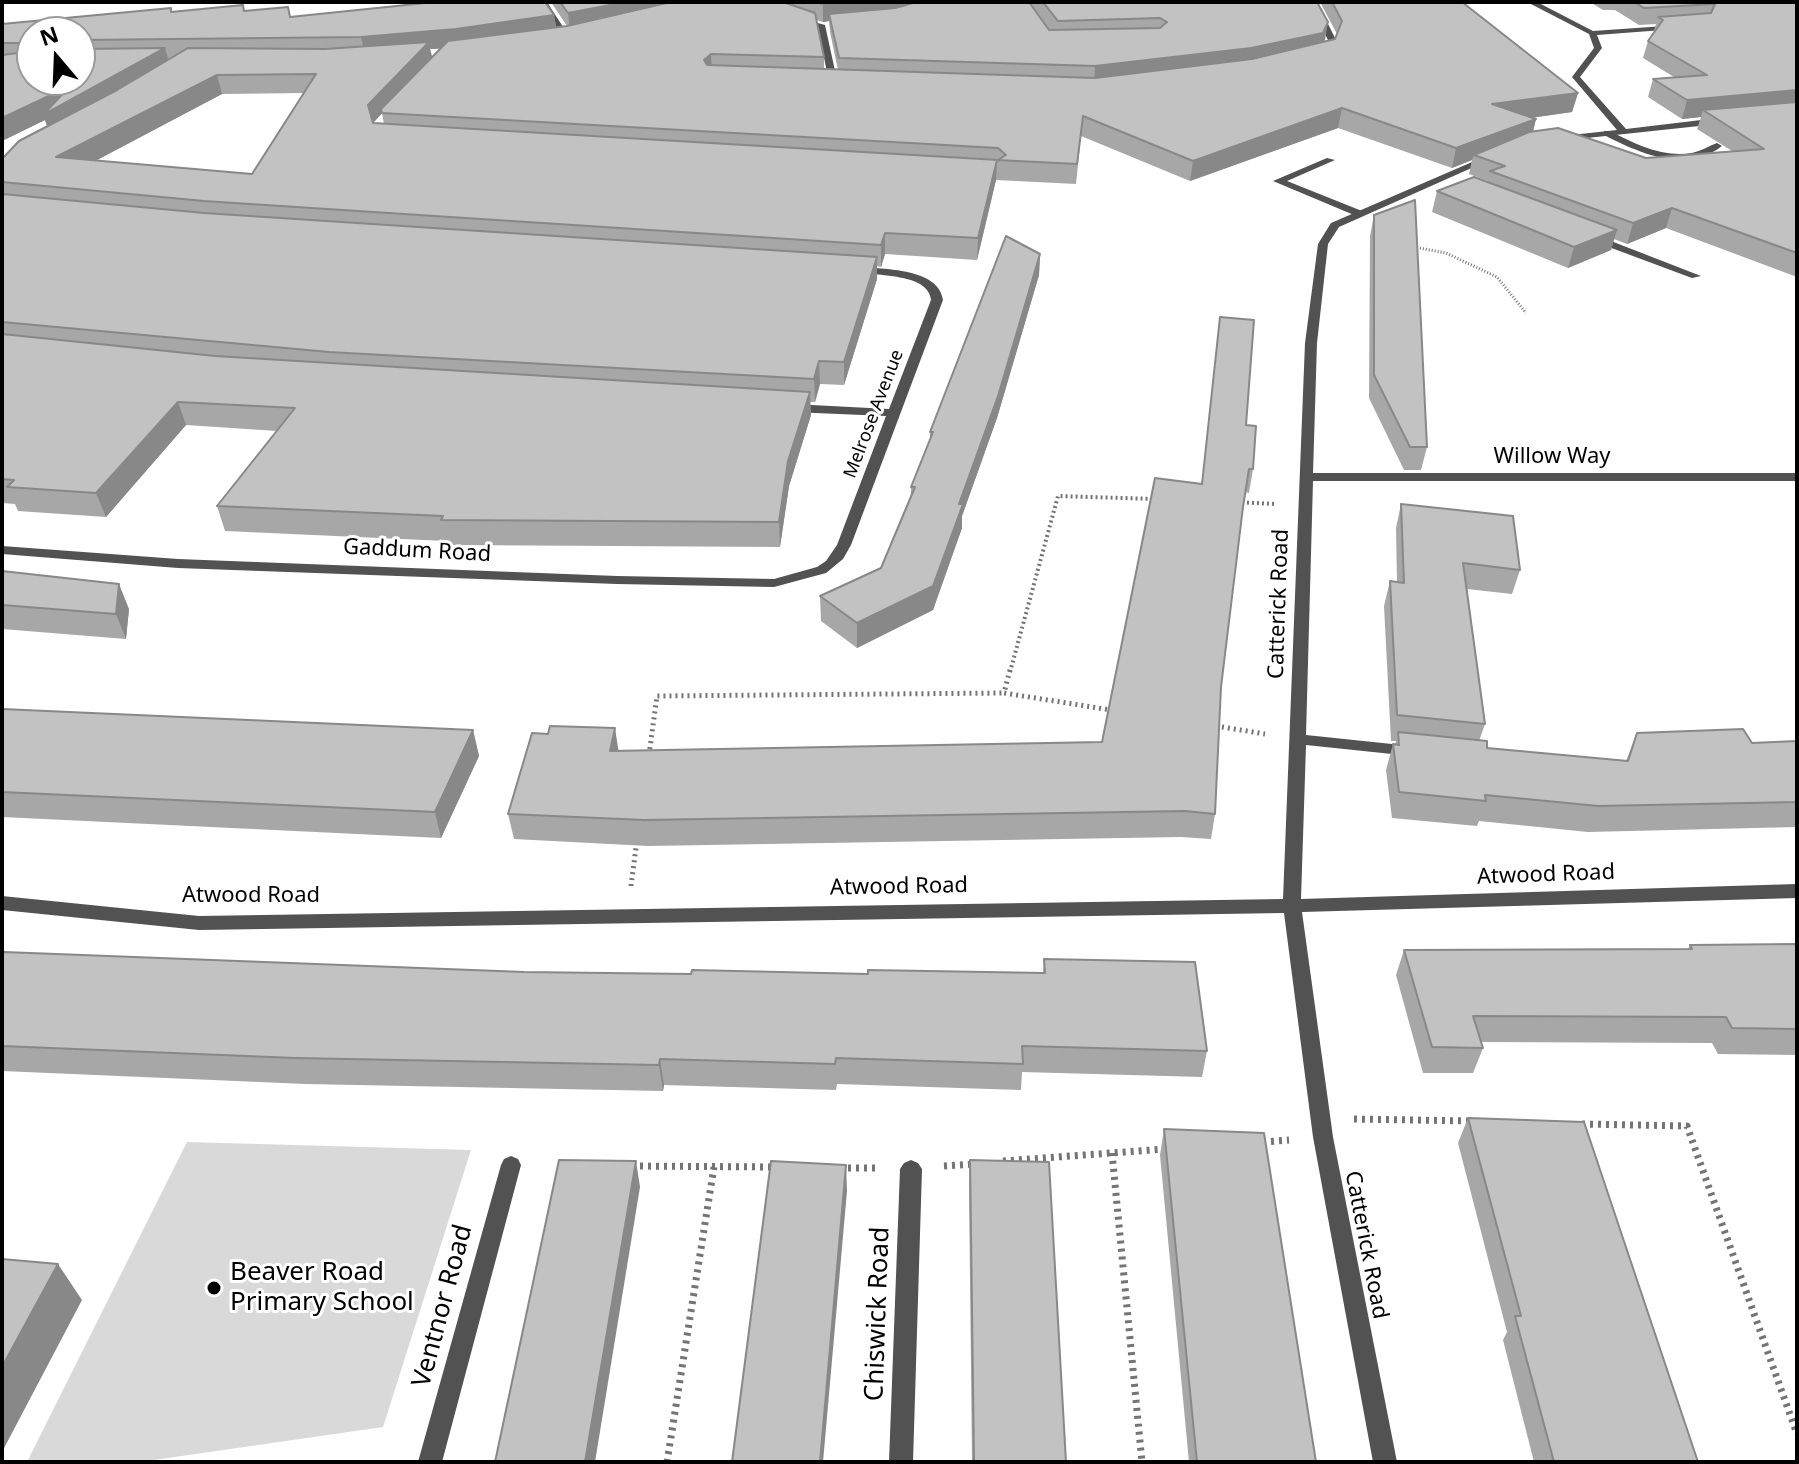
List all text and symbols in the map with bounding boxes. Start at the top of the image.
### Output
north arrow [16,16,96,96]
text: N [35,18,62,52]
street label: Melrose Avenue [840,347,908,481]
street label: Willow Way [1494,444,1610,470]
street label: Catterick Road [1263,528,1295,680]
street label: Gaddum Road [342,534,492,568]
street label: Atwood Road [1477,859,1615,891]
street label: Atwood Road [830,873,968,901]
street label: Atwood Road [182,883,320,909]
street label: Catterick Road [1339,1169,1393,1321]
street label: Ventnor Road [406,1221,480,1391]
street label: Chiswick Road [859,1226,897,1402]
place label: Beaver Road Primary School [230,1257,414,1318]
marker: Beaver Road Primary School [205,1279,223,1297]

